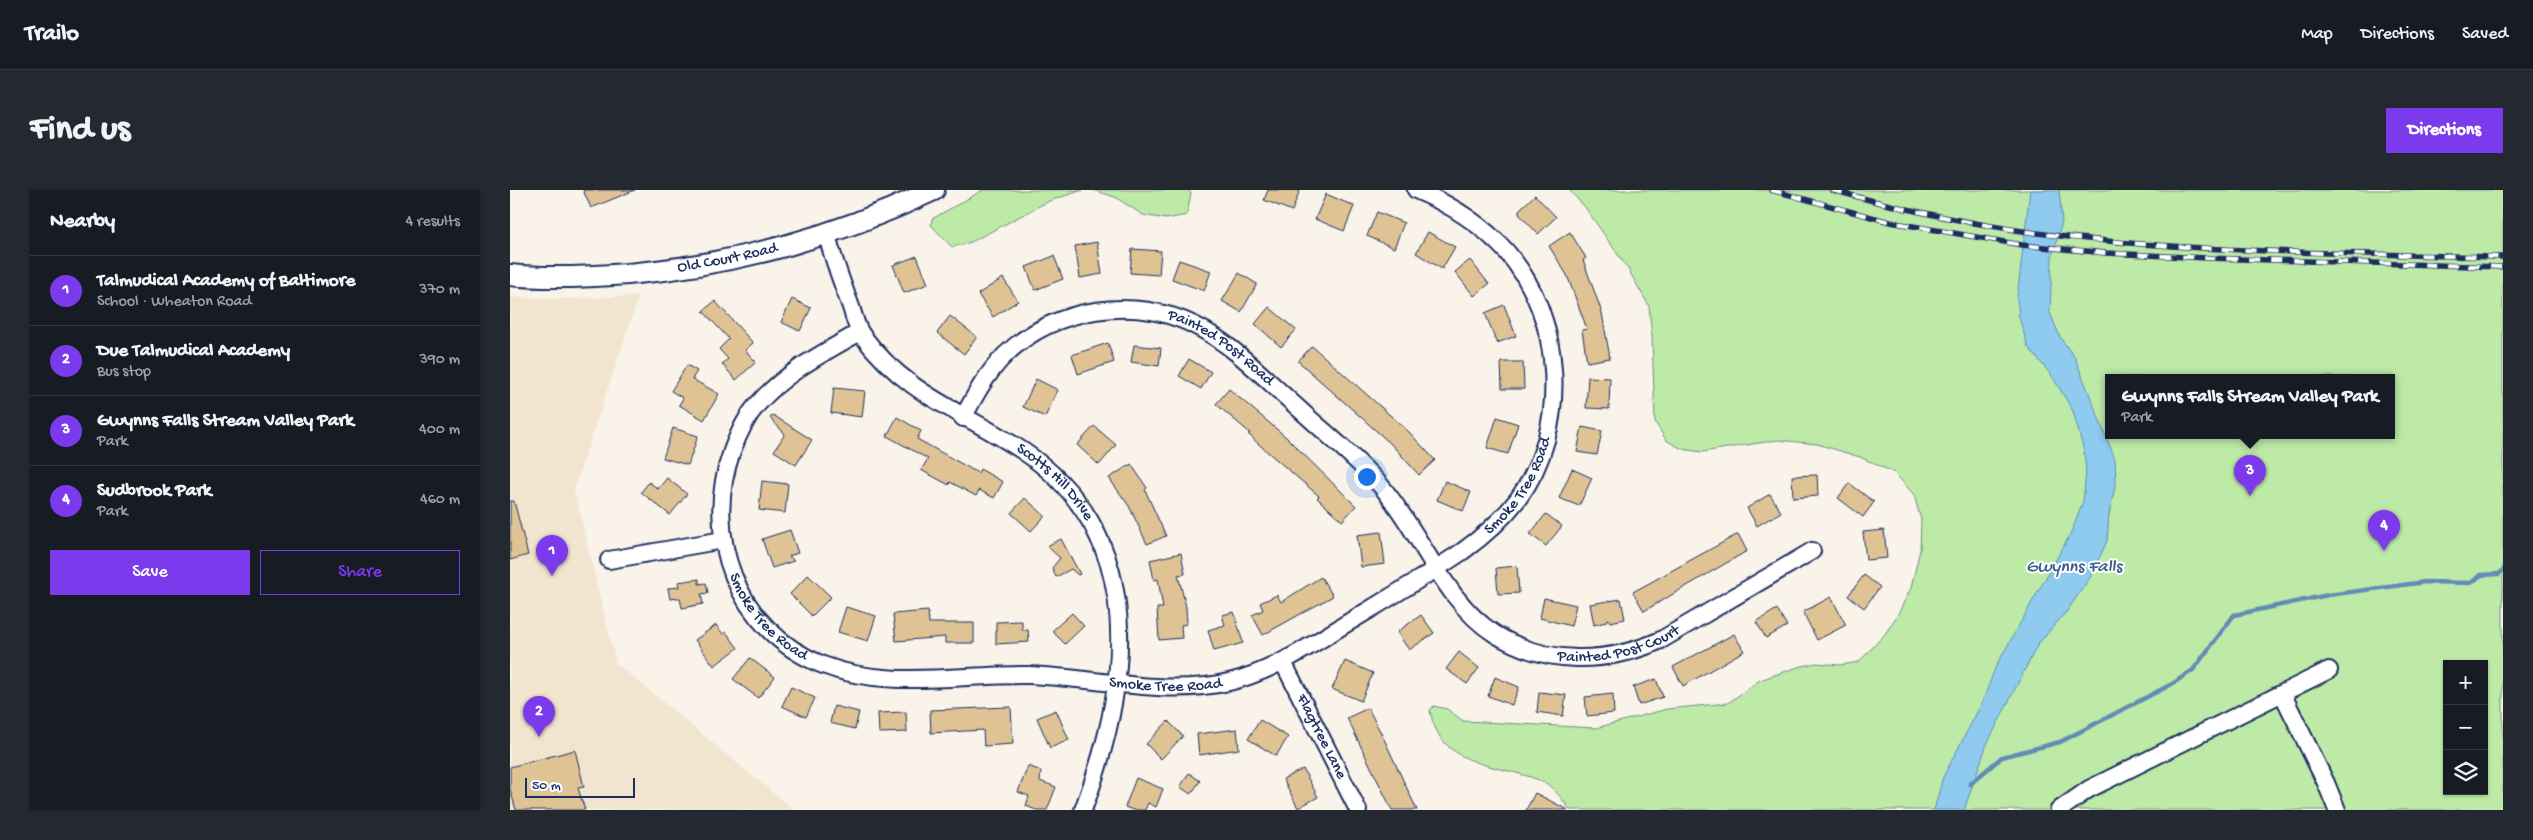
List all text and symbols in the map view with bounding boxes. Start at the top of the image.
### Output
text: Trailo [25,20,79,49]
text: Map [2301,24,2333,45]
text: Directions [2361,24,2434,45]
text: Saved [2462,24,2508,45]
button: Directions [2386,108,2503,153]
text: Find us [30,110,130,151]
text: Nearby [50,210,115,235]
text: 4 results [405,213,460,232]
street label: Old Court Road [676,238,781,278]
text: Talmudical Academy of Baltimore [97,270,355,293]
text: 1 [63,281,69,300]
text: 370 m [419,281,460,300]
text: School · Wheaton Road [97,293,252,312]
street label: Painted Post Road [1164,306,1279,392]
text: Due Talmudical Academy [97,340,290,363]
text: 2 [62,351,70,370]
text: 390 m [419,351,460,370]
text: Bus stop [97,363,151,382]
popup [2105,374,2395,439]
text: Gwynns Falls Stream Valley Park [2122,386,2378,409]
text: Park [2122,409,2152,428]
text: Gwynns Falls Stream Valley Park [97,410,354,433]
text: 3 [62,421,70,440]
text: 400 m [419,421,460,440]
text: Park [97,433,128,452]
street label: Smoke Tree Road [1481,434,1556,539]
street label: Scotts Hill Drive [1012,440,1098,525]
pin: 3 [2234,455,2266,496]
your location [1354,464,1380,490]
text: Sudbrook Park [97,480,212,503]
text: 4 [62,491,70,510]
text: 460 m [420,491,460,510]
text: Park [97,503,128,522]
pin: 4 [2368,510,2400,551]
pin: 1 [536,535,568,576]
button: Save [50,550,250,595]
button: Share [260,550,460,595]
water label: Gwynns Falls [2026,557,2124,578]
street label: Smoke Tree Road [724,571,812,666]
street label: Painted Post Court [1555,621,1685,668]
map controls [2443,660,2488,795]
button: + [2443,660,2488,705]
street label: Smoke Tree Road [1108,673,1225,697]
street label: Flagtree Lane [1291,690,1351,783]
pin: 2 [523,696,555,737]
button: − [2443,705,2488,750]
button: layers [2443,750,2488,795]
scale bar [525,775,635,798]
text: 50 m [532,778,561,795]

